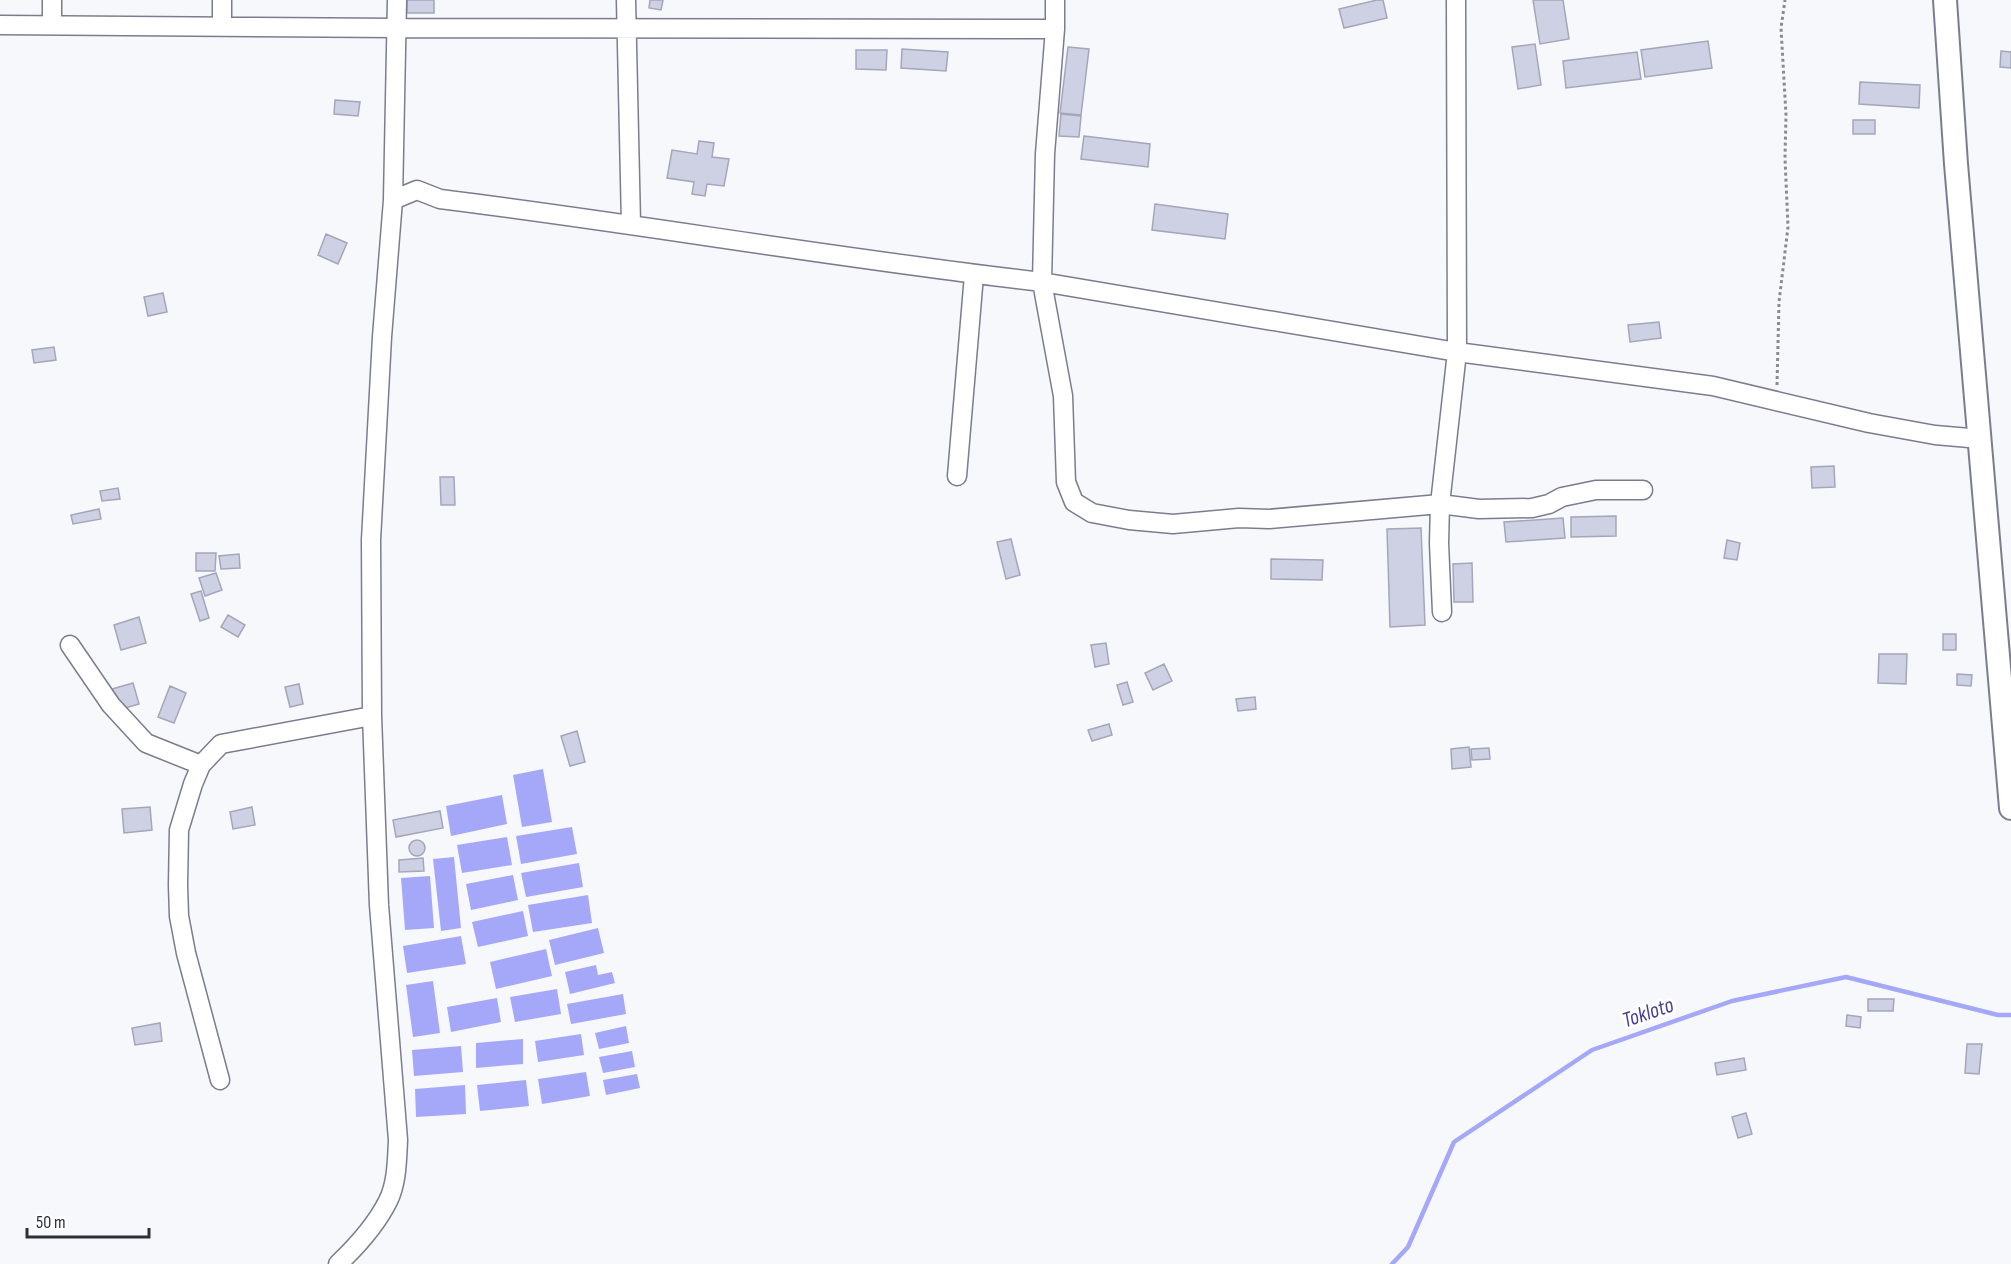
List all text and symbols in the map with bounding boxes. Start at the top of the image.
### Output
water label: Tokloto [1619,992,1677,1034]
scale bar [27,1201,148,1239]
text: 50 m [36,1212,66,1233]

